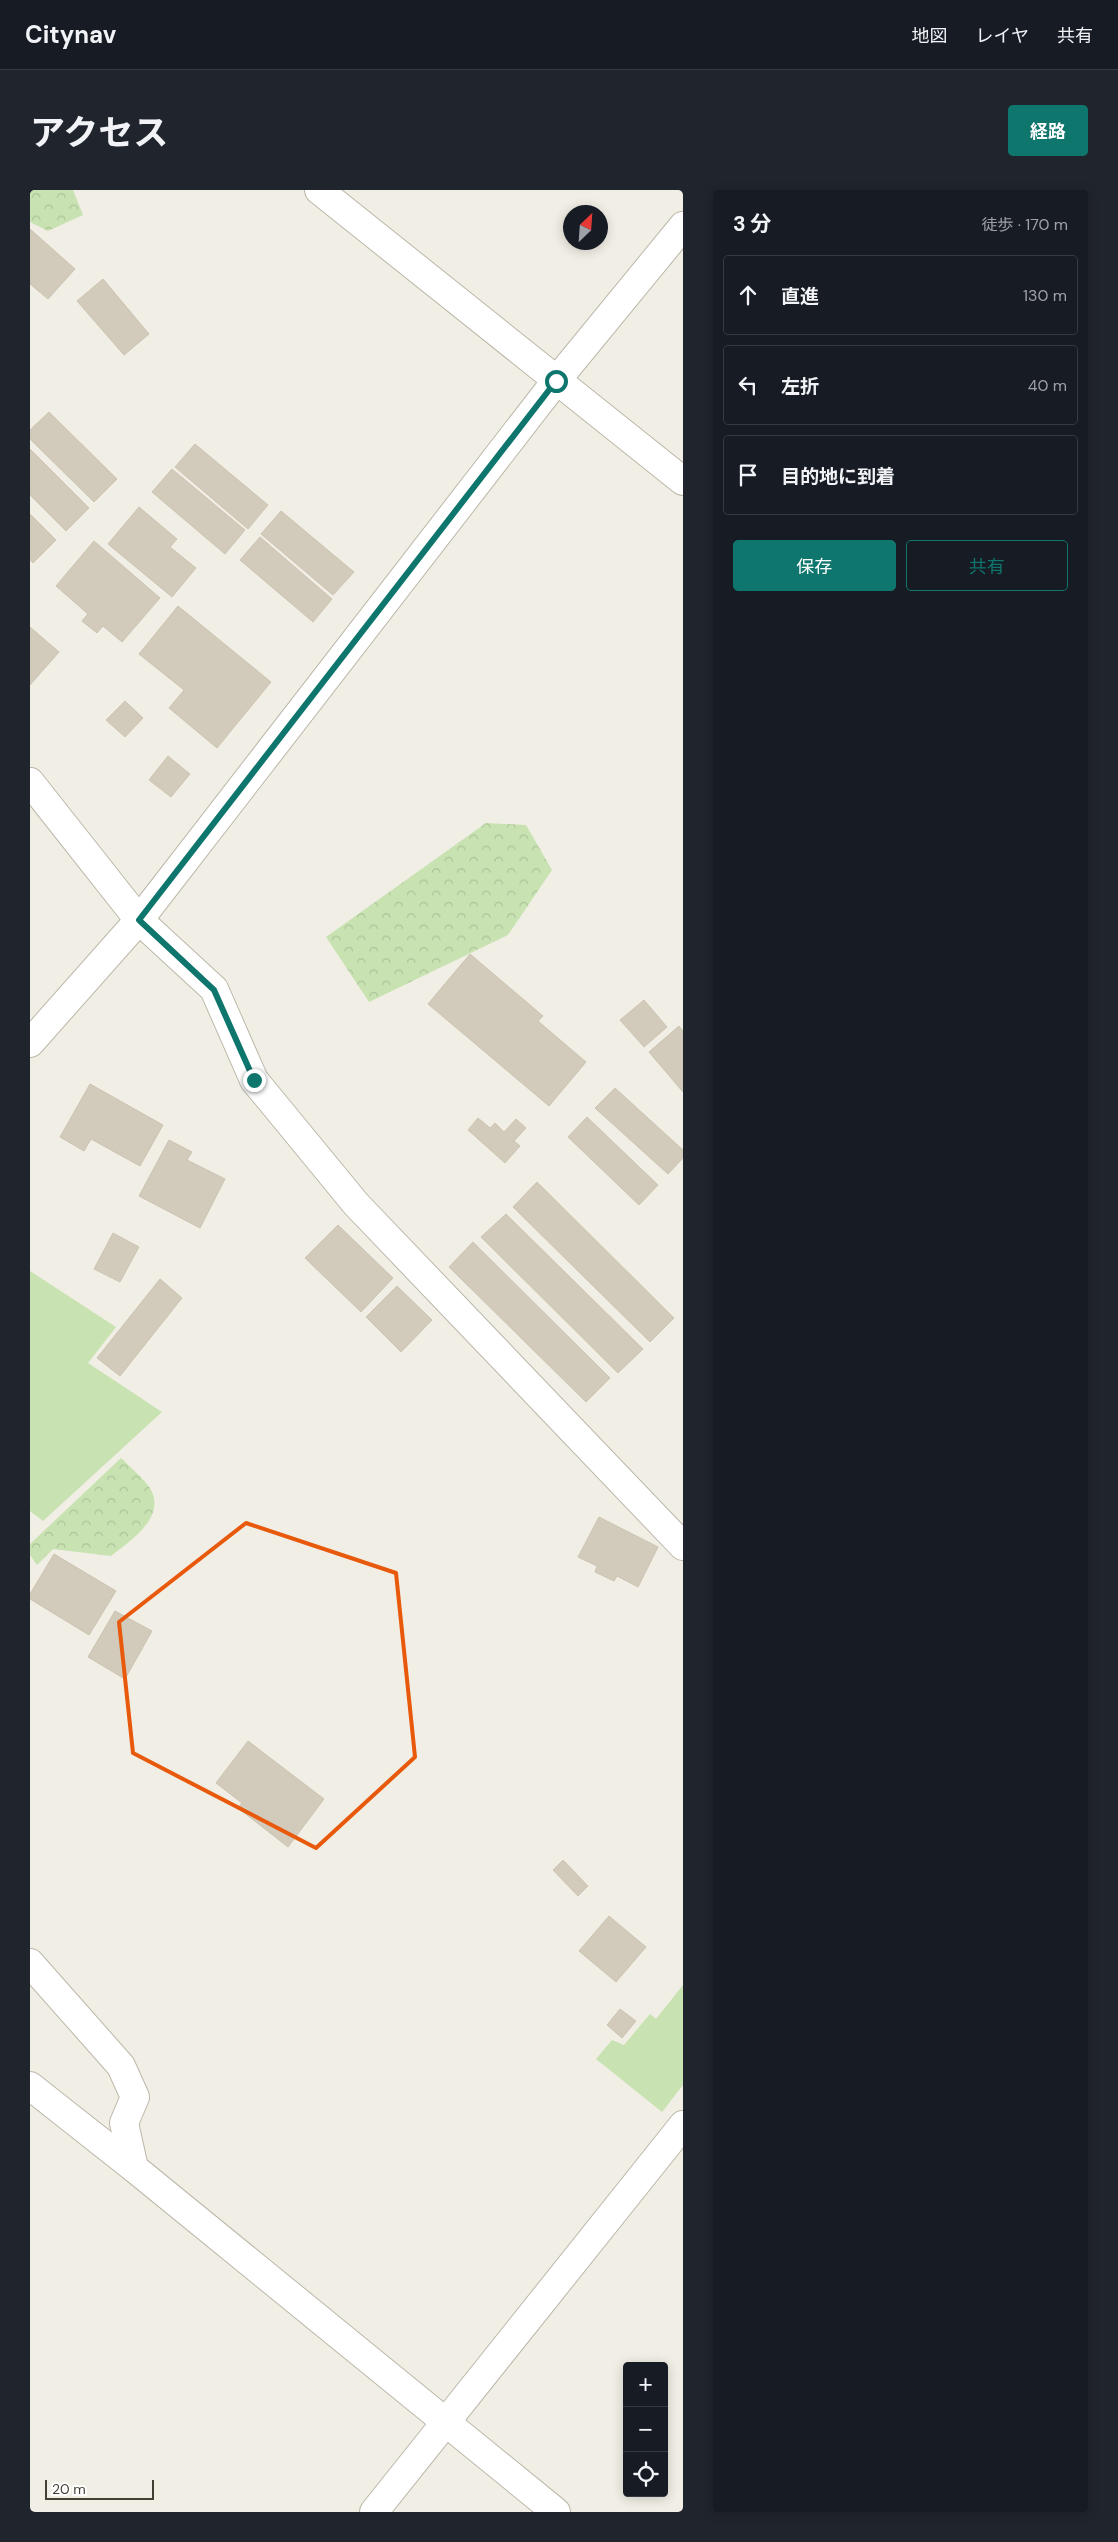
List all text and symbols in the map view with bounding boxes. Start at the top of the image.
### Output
text: Citynav [25,19,116,50]
text: 地図 [912,24,948,48]
text: レイヤ [976,24,1029,48]
text: 共有 [1057,24,1093,48]
button: 経路 [1008,105,1088,156]
text: アクセス [30,110,168,156]
north arrow [563,205,608,250]
text: 3 分 [733,210,772,238]
text: 徒歩 · 170 m [982,214,1068,235]
icon: ahead [734,281,762,309]
text: 直進 [781,284,819,309]
text: 130 m [1023,285,1067,306]
route start [545,370,568,393]
icon: left [734,371,762,399]
text: 左折 [781,374,819,399]
text: 40 m [1028,375,1067,396]
icon: arrive [734,461,762,489]
text: 目的地に到着 [781,464,895,489]
button: 保存 [733,540,896,591]
button: 共有 [906,540,1068,591]
route end [243,1069,266,1092]
map controls [623,2362,668,2497]
button: + [623,2362,668,2407]
button: − [623,2407,668,2452]
button: locate [623,2452,668,2497]
scale bar [45,2477,154,2500]
text: 20 m [52,2480,86,2498]

